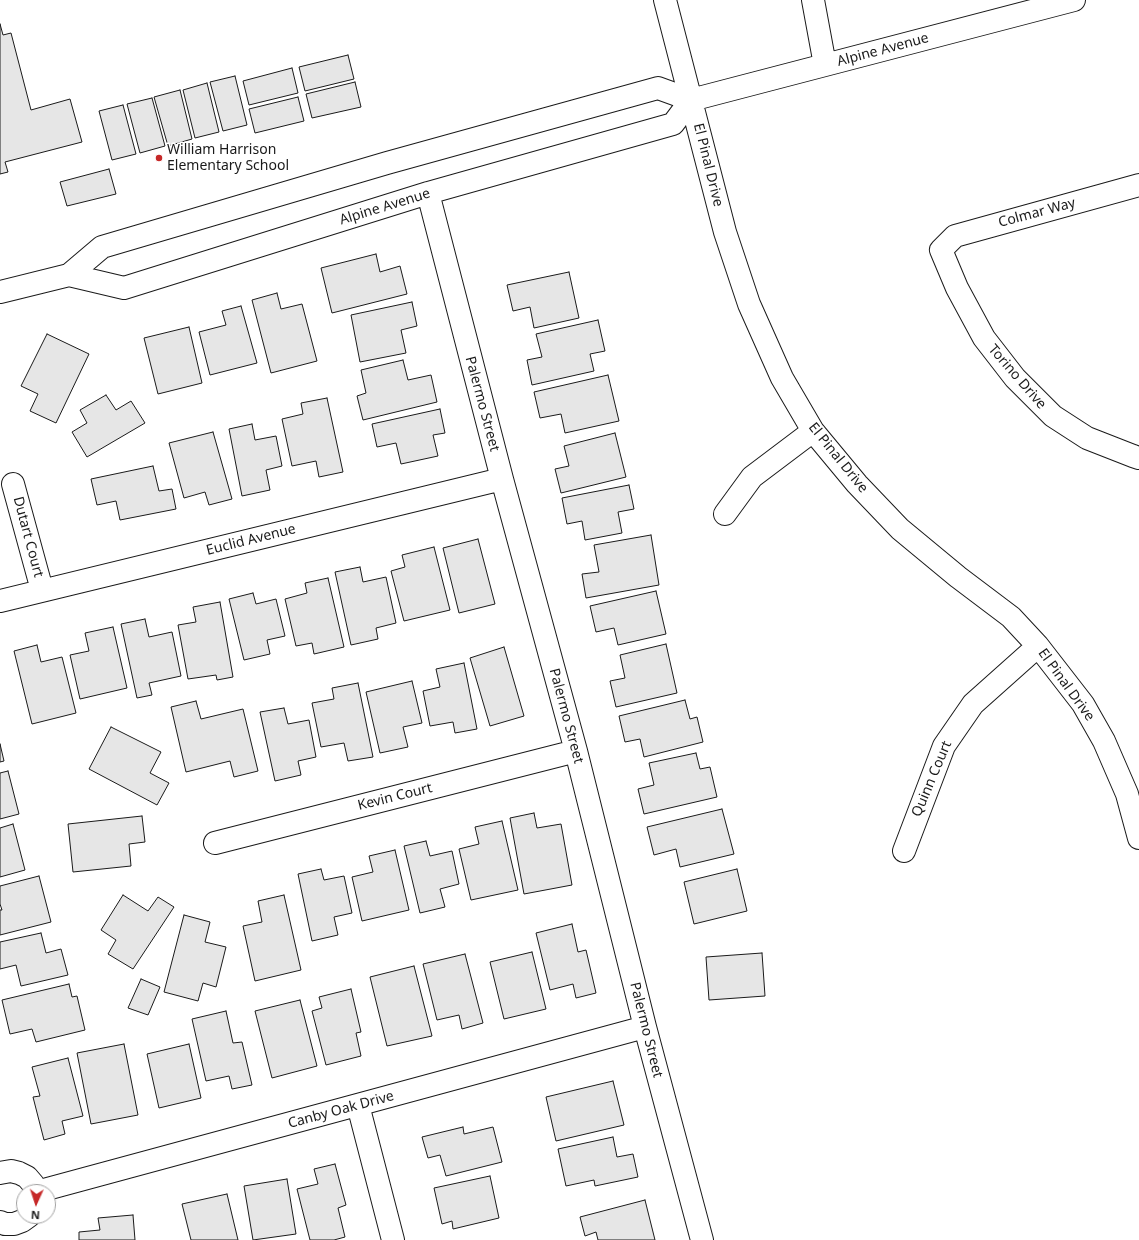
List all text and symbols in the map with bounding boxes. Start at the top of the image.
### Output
street label: Alpine Avenue [835,30,931,70]
street label: El Pinal Drive [690,121,726,209]
place label: William Harrison Elementary School [167,142,289,174]
marker: William Harrison Elementary School [154,153,164,163]
street label: Alpine Avenue [338,185,432,229]
street label: Colmar Way [997,195,1077,231]
street label: Torino Drive [984,341,1050,413]
street label: Palermo Street [461,355,503,453]
street label: El Pinal Drive [805,419,871,497]
street label: Dutart Court [9,495,47,579]
street label: Euclid Avenue [204,521,298,559]
street label: El Pinal Drive [1034,645,1098,725]
street label: Palermo Street [545,667,587,765]
street label: Quinn Court [908,738,956,820]
street label: Kevin Court [356,780,434,814]
street label: Palermo Street [626,980,666,1080]
street label: Canby Oak Drive [286,1088,396,1132]
north arrow [16,1184,56,1224]
text: N [31,1208,40,1223]

